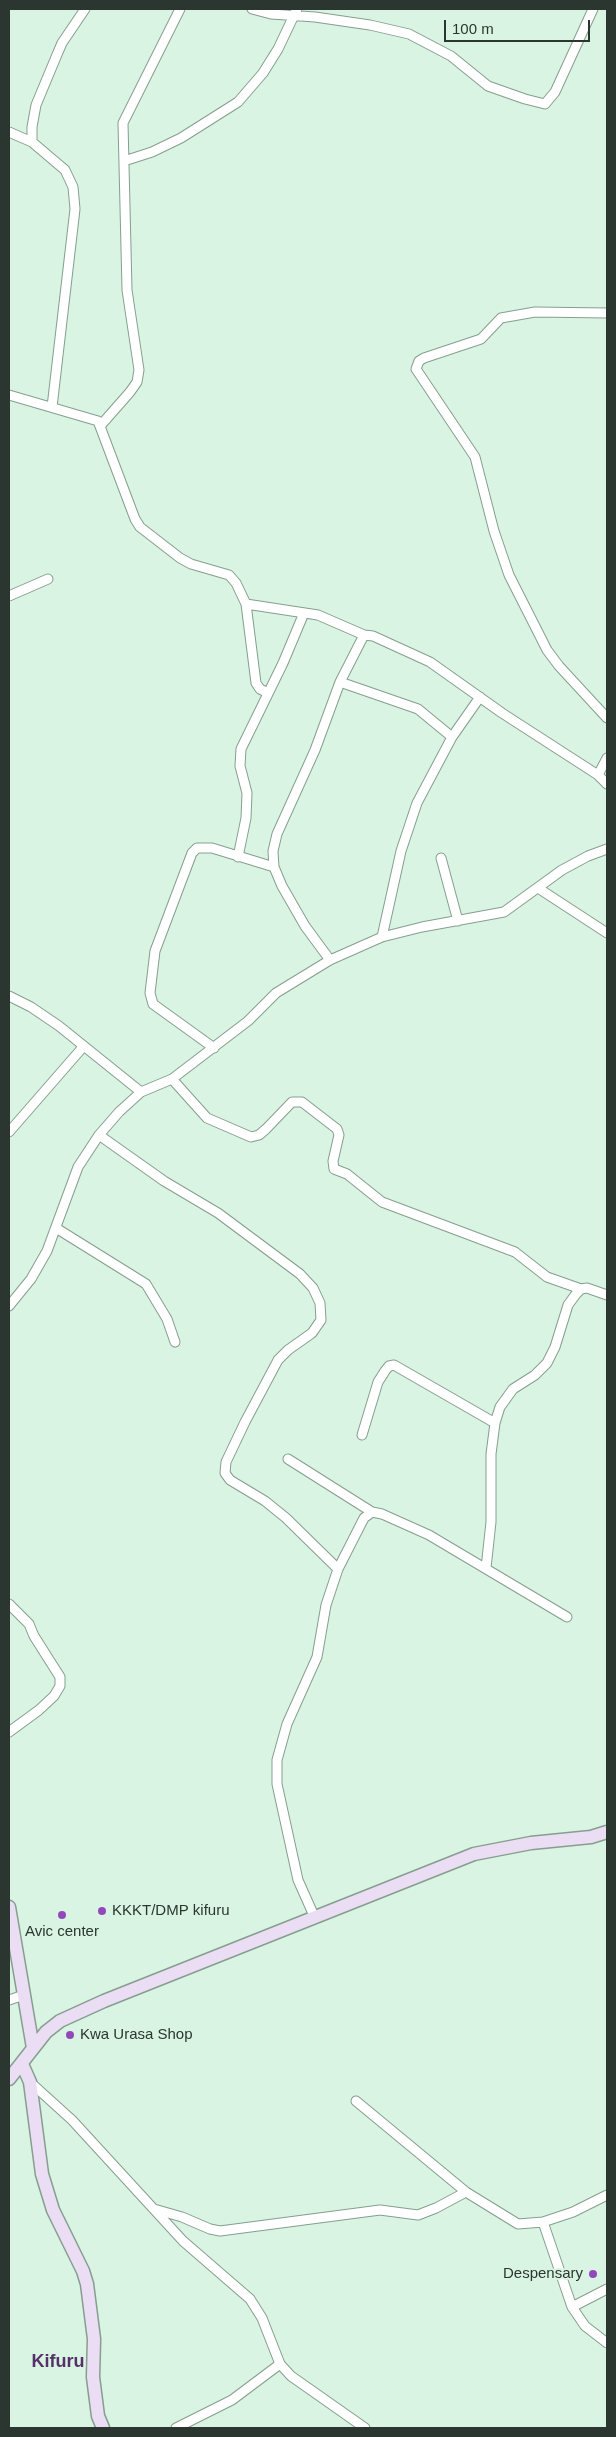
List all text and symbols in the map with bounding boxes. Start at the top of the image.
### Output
scale bar [446,10,592,42]
text: 100 m [452,20,494,37]
place label: KKKT/DMP kifuru [112,1902,230,1920]
marker: KKKT/DMP kifuru [96,1905,108,1917]
marker: Avic center [56,1909,68,1921]
place label: Avic center [25,1923,99,1941]
place label: Kwa Urasa Shop [80,2026,193,2044]
marker: Kwa Urasa Shop [64,2029,76,2041]
place label: Despensary [503,2265,583,2283]
marker: Despensary [587,2268,599,2280]
district label: Kifuru [32,2351,84,2373]

